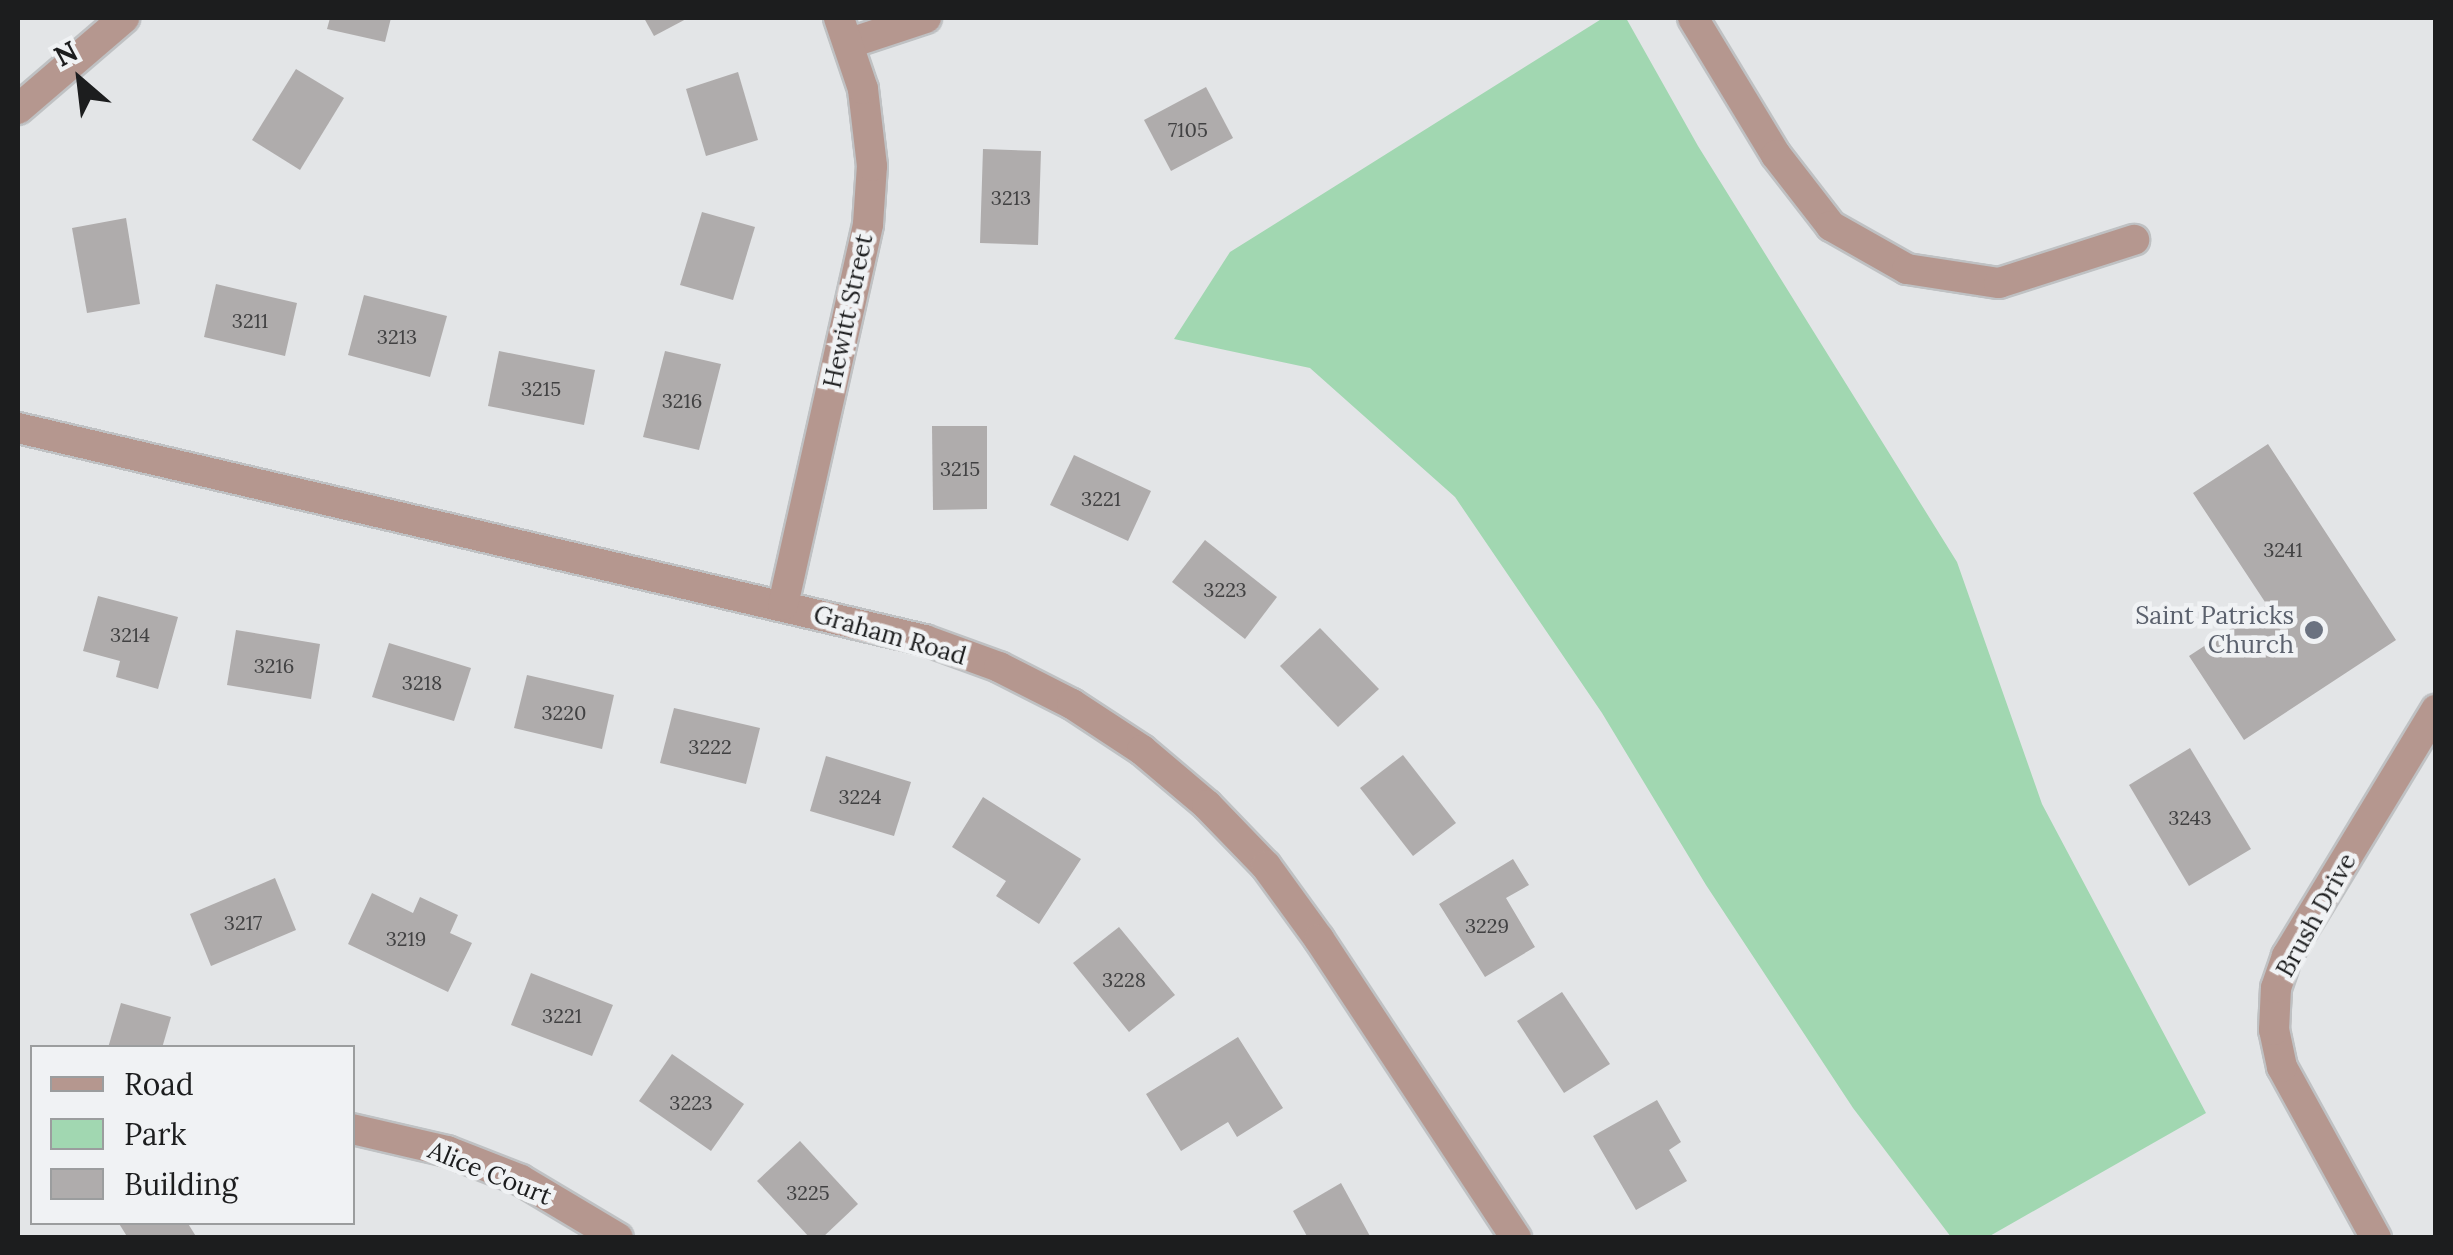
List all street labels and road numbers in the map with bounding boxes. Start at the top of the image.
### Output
street label: Hewitt Street [817,231,879,391]
street label: Graham Road [810,599,970,671]
street label: Brush Drive [2270,848,2362,982]
street label: Alice Court [424,1135,556,1211]

